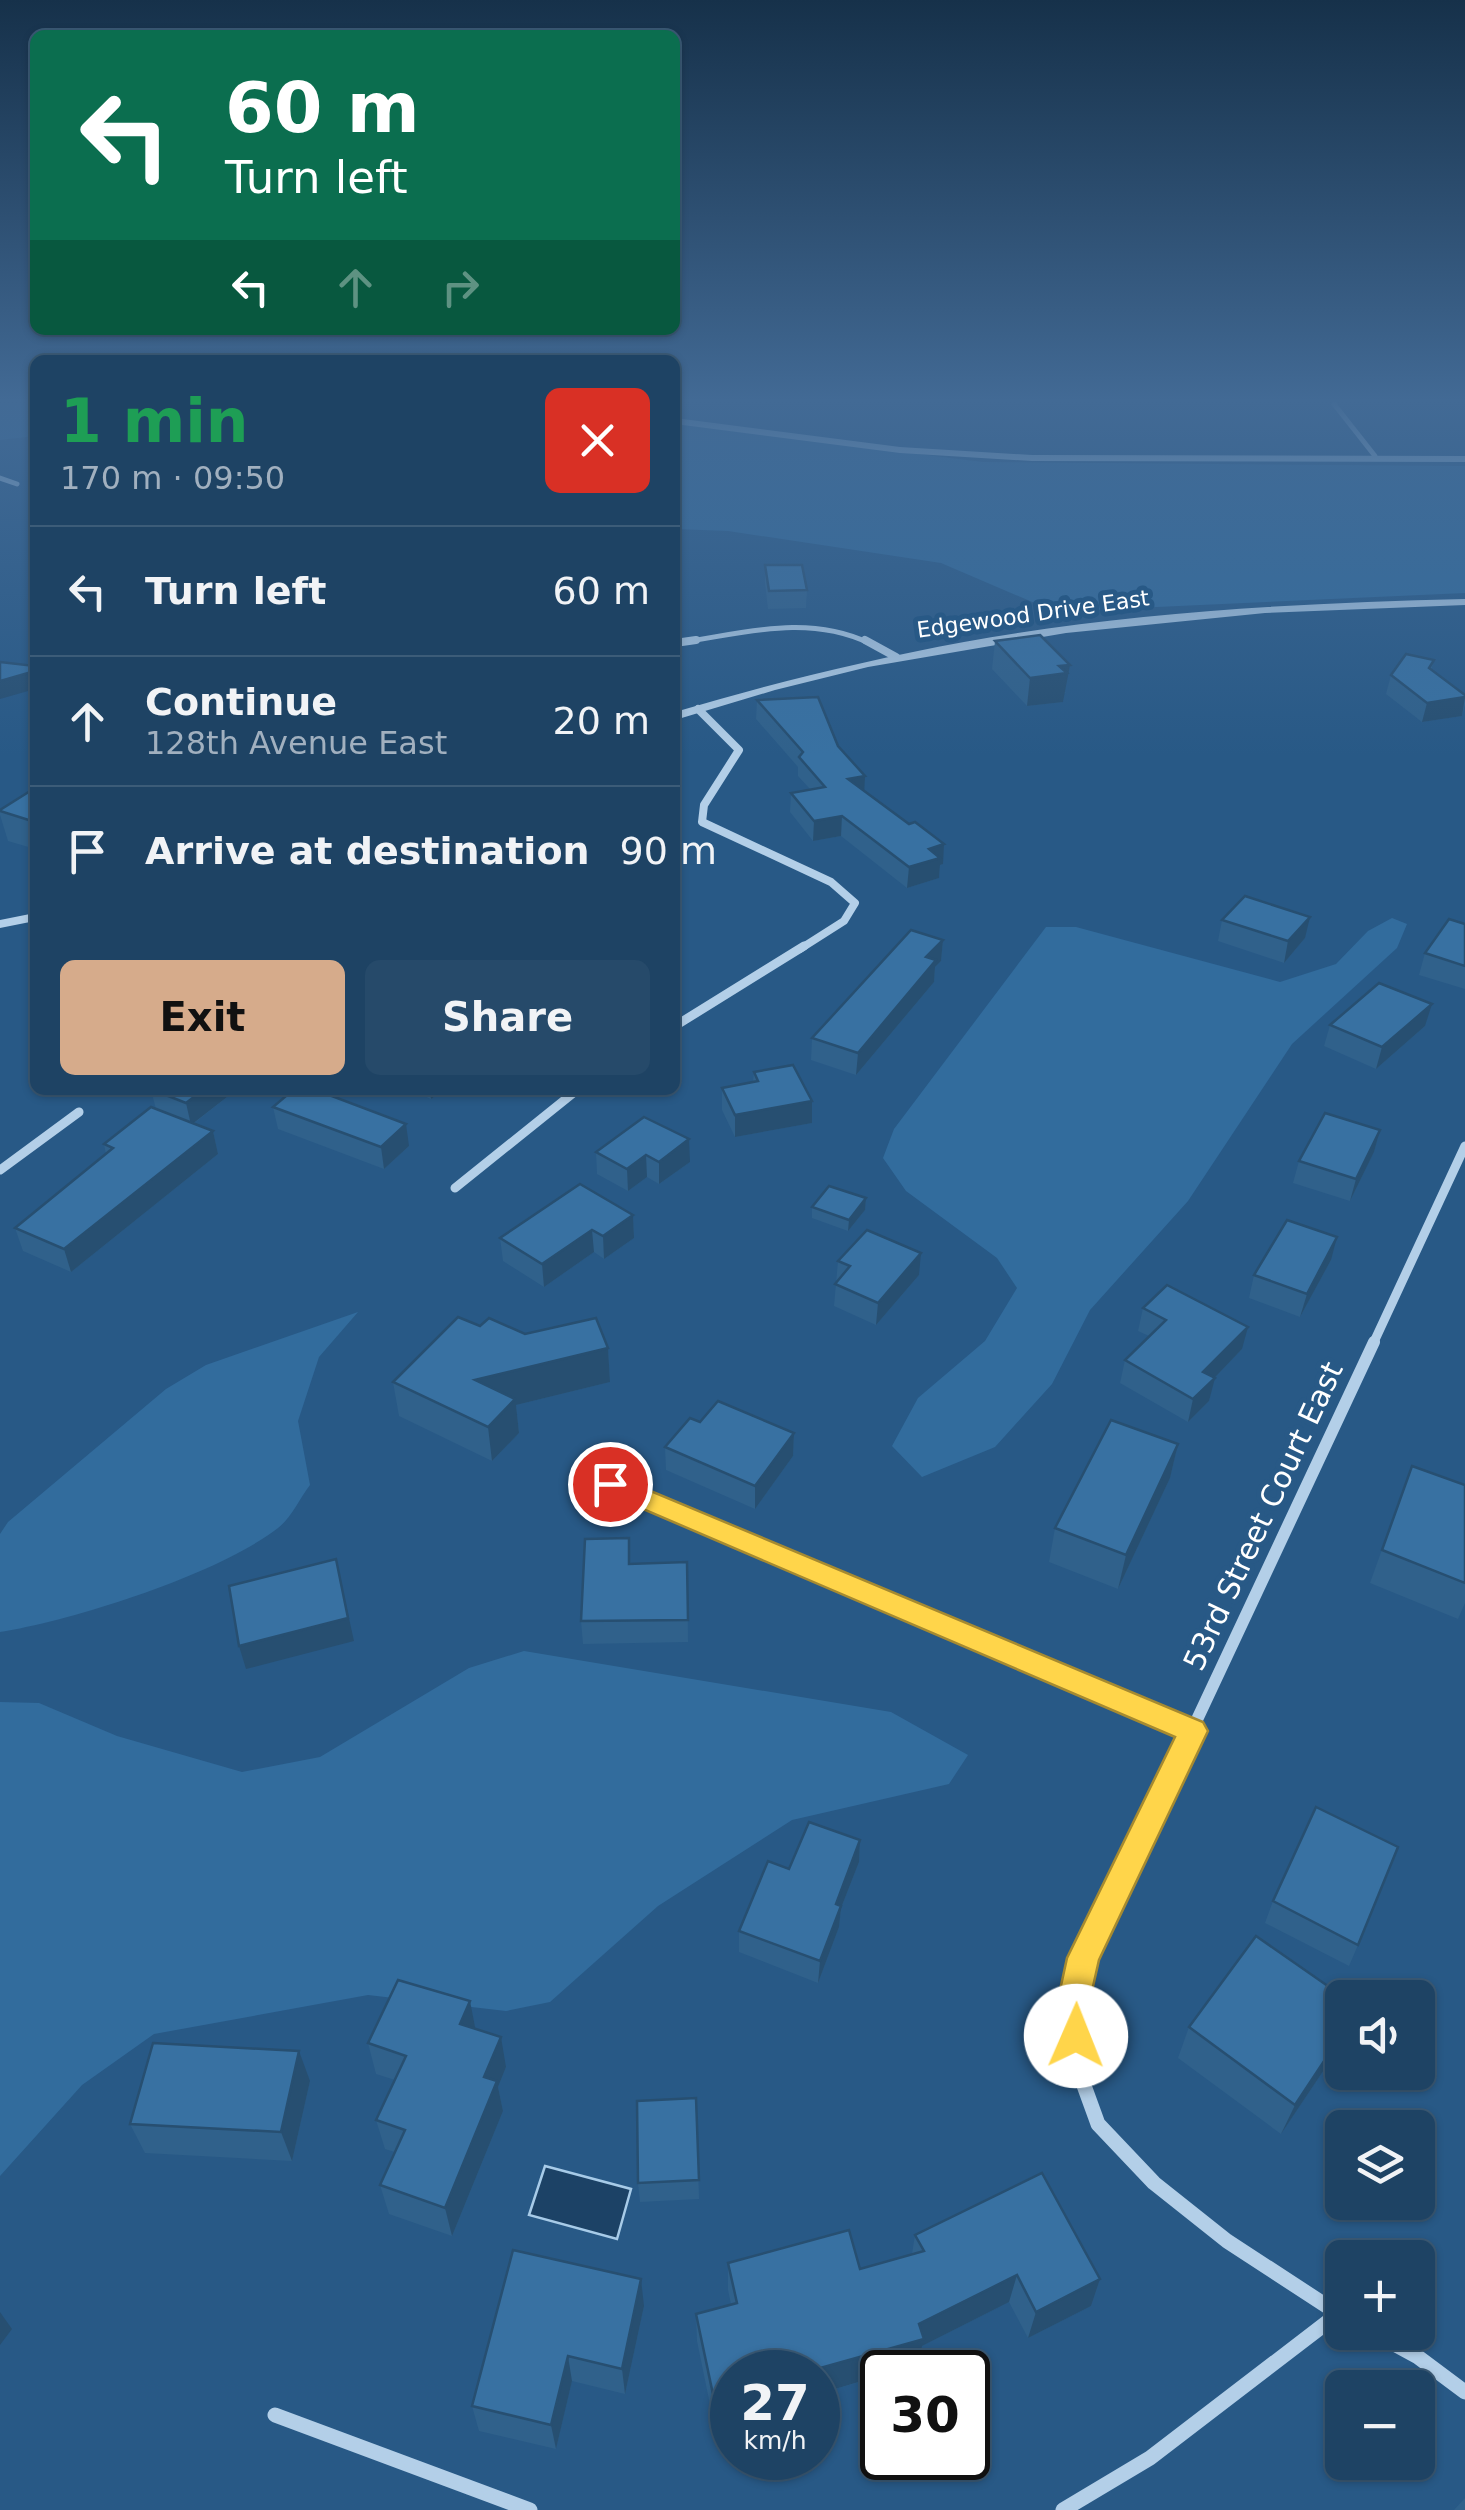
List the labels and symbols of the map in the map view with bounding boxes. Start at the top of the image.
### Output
street label: Edgewood Drive East [915,585,1151,643]
street label: 53rd Street Court East [1176,1356,1350,1676]
pin [568,1442,653,1527]
position arrow [1024,1984,1128,2088]
speed limit sign: 30 [860,2350,990,2480]

